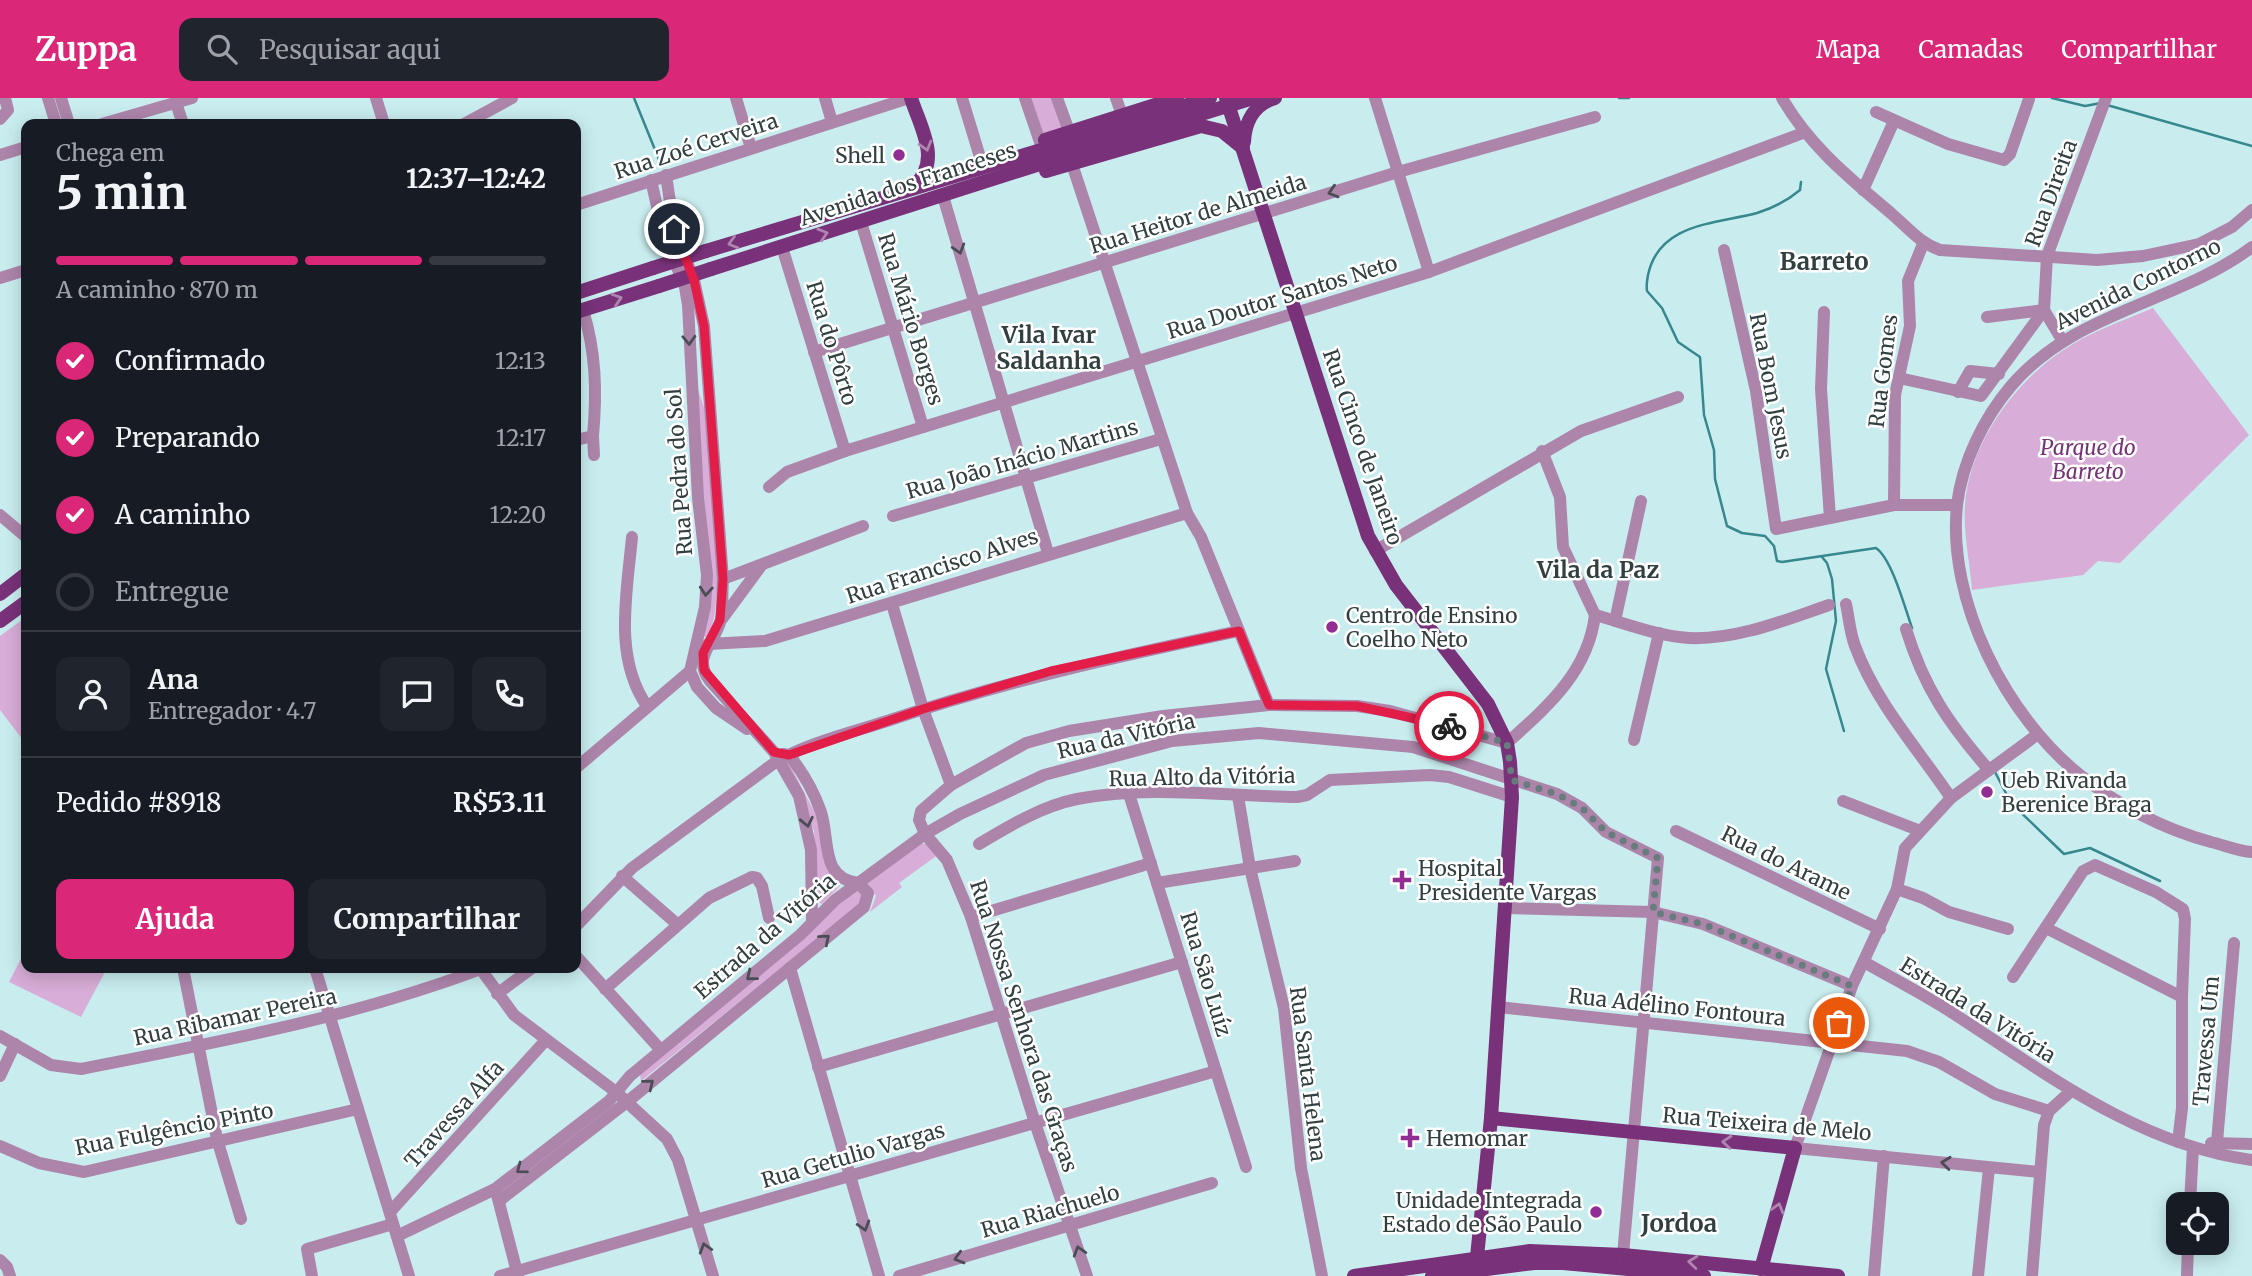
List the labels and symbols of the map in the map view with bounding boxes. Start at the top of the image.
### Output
street label: Rua Zoé Cerveira [611,107,781,185]
street label: Avenida dos Franceses [795,136,1020,232]
street label: Rua Direita [2019,136,2083,250]
one-way arrow [917,140,932,152]
place label: Shell [835,142,885,169]
marker: Shell [891,147,907,163]
street label: Rua Heitor de Almeida [1086,168,1310,260]
one-way arrow [1327,184,1339,199]
pin [644,199,704,259]
one-way arrow [817,227,829,242]
street label: Rua Mário Borges [872,230,950,408]
street label: Avenida Contorno [2050,232,2225,336]
one-way arrow [727,234,739,249]
one-way arrow [950,243,965,255]
district label: Barreto [1779,246,1869,277]
street label: Rua Doutor Santos Neto [1164,249,1400,345]
street label: Rua do Pôrto [800,278,864,408]
one-way arrow [611,293,623,307]
street label: Rua Bom Jesus [1744,311,1798,461]
street label: Rua Gomes [1863,313,1903,429]
district label: Vila Ivar Saldanha [996,320,1102,375]
one-way arrow [682,335,697,346]
street label: Rua Cinco de Janeiro [1317,345,1409,549]
street label: Rua Pedra do Sol [660,387,698,557]
street label: Rua João Inácio Martins [903,413,1141,505]
park label: Parque do Barreto [2040,434,2136,485]
street label: Rua Francisco Alves [843,522,1041,610]
district label: Vila da Paz [1536,555,1659,584]
one-way arrow [699,586,714,597]
place label: Centro de Ensino Coelho Neto [1346,602,1517,653]
marker: Centro de Ensino Coelho Neto [1324,619,1340,635]
courier [1414,691,1484,761]
street label: Rua da Vitória [1054,707,1198,765]
street label: Rua Alto da Vitória [1108,762,1296,792]
place label: Ueb Rivanda Berenice Braga [2001,767,2152,818]
marker: Ueb Rivanda Berenice Braga [1979,784,1995,800]
one-way arrow [798,816,813,828]
street label: Rua do Arame [1717,820,1855,906]
place label: Hospital Presidente Vargas [1418,855,1597,906]
street label: Estrada da Vitória [689,867,841,1005]
marker: Hospital Presidente Vargas [1392,870,1412,890]
street label: Rua Nossa Senhora das Graças [964,877,1084,1175]
street label: Rua São Luíz [1174,908,1238,1040]
one-way arrow [817,935,830,947]
street label: Estrada da Vitória [1895,951,2061,1069]
one-way arrow [746,967,758,980]
street label: Travessa Um [2187,975,2225,1107]
street label: Rua Ribamar Pereira [131,982,339,1052]
street label: Rua Adélino Fontoura [1567,982,1787,1032]
street label: Rua Santa Helena [1284,985,1332,1163]
pin [1809,993,1869,1053]
street label: Travessa Alfa [399,1055,509,1173]
one-way arrow [641,1080,654,1092]
street label: Rua Fulgêncio Pinto [73,1097,275,1161]
street label: Rua Teixeira de Melo [1661,1101,1873,1147]
street label: Rua Getulio Vargas [758,1116,948,1194]
place label: Hemomar [1426,1125,1528,1152]
marker: Hemomar [1400,1128,1420,1148]
one-way arrow [1721,1135,1732,1150]
one-way arrow [1940,1156,1951,1171]
one-way arrow [516,1161,529,1174]
street label: Rua Riachuelo [978,1178,1122,1244]
place label: Unidade Integrada Estado de São Paulo [1382,1187,1582,1238]
one-way arrow [1770,1203,1784,1215]
marker: Unidade Integrada Estado de São Paulo [1588,1204,1604,1220]
district label: Jordoa [1640,1208,1717,1239]
one-way arrow [856,1219,870,1232]
one-way arrow [698,1242,713,1254]
one-way arrow [1073,1245,1087,1257]
one-way arrow [953,1250,965,1265]
one-way arrow [1687,1255,1698,1270]

